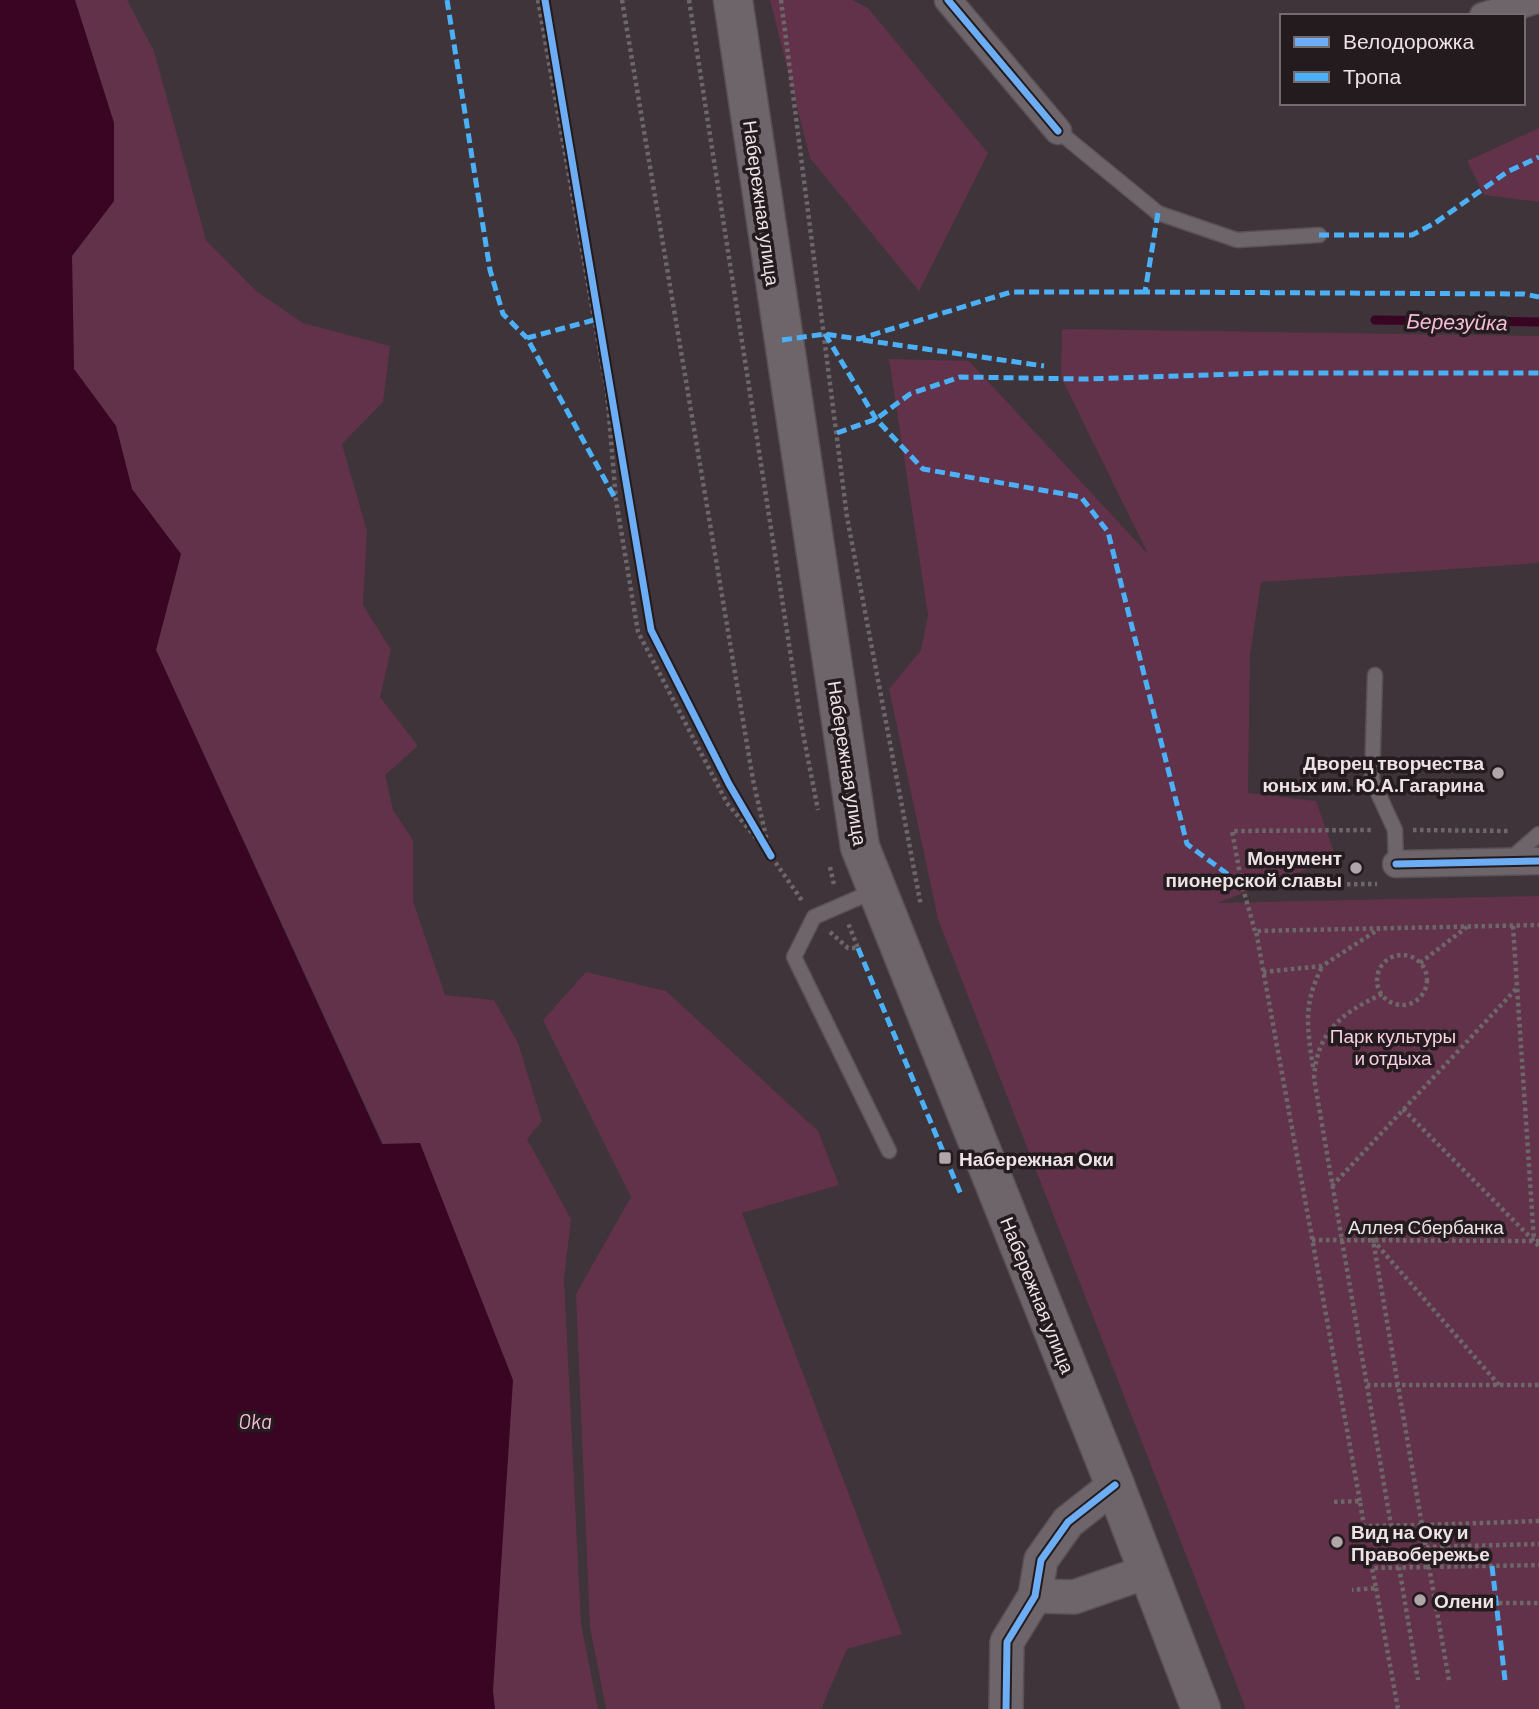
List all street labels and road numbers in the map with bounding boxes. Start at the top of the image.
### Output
street label: Набережная улица [739,119,785,287]
street label: Набережная улица [824,679,872,847]
street label: Набережная улица [996,1213,1080,1377]
street label: Аллея Сбербанка [1348,1215,1504,1238]

